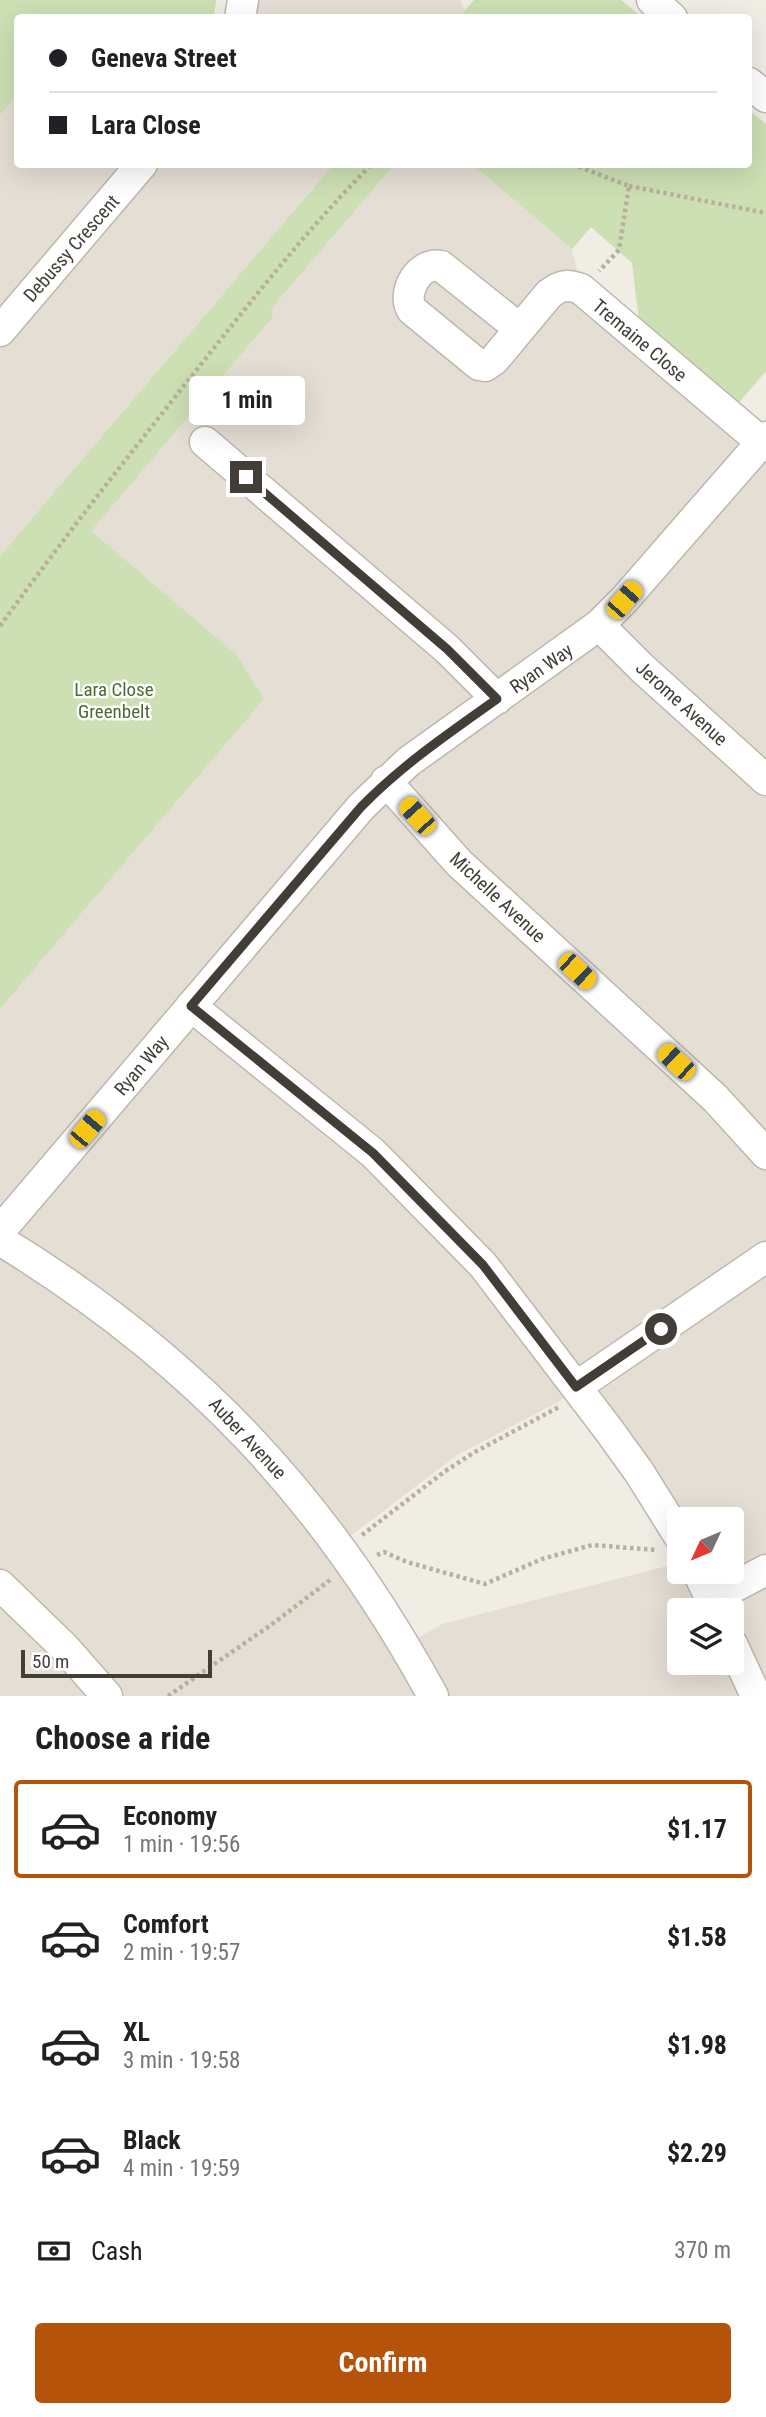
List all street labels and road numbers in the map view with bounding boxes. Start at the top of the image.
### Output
street label: Debussy Crescent [19,190,124,307]
street label: Tremaine Close [588,294,692,387]
street label: Ryan Way [505,638,577,698]
street label: Jerome Avenue [631,656,732,751]
street label: Michelle Avenue [445,847,550,948]
street label: Ryan Way [110,1030,173,1100]
street label: Auber Avenue [204,1393,291,1484]

